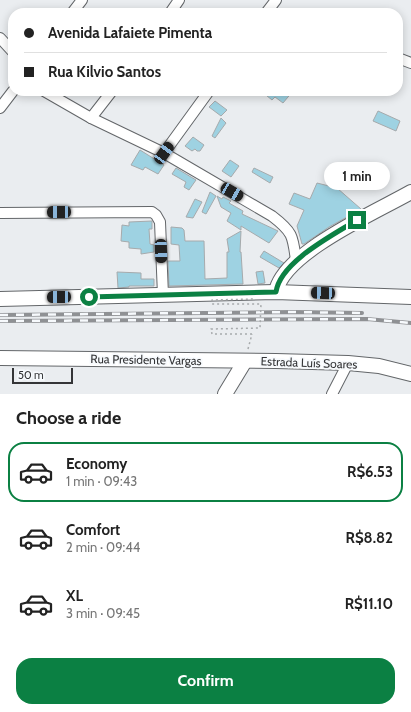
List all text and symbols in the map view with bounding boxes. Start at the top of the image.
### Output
text: Avenida Lafaiete Pimenta [48,24,212,42]
text: Rua Kilvio Santos [48,63,161,81]
car [152,140,176,166]
callout: 1 min [324,162,390,190]
text: 1 min [342,168,372,184]
car [219,181,245,203]
car [47,206,71,218]
route end [348,211,366,229]
car [155,239,167,263]
car [311,287,335,299]
route start [80,288,98,306]
car [47,291,71,303]
street label: Rua Presidente Vargas [90,351,202,368]
street label: Estrada Luís Soares [260,353,358,372]
scale bar [12,366,73,385]
text: 50 m [18,368,44,382]
text: Choose a ride [16,407,121,429]
icon: car [18,454,54,490]
text: Economy [66,455,127,473]
text: R$6.53 [347,463,393,481]
text: 1 min · 09:43 [66,473,137,489]
icon: car [18,520,54,556]
text: Comfort [66,521,120,539]
text: R$8.82 [346,529,393,547]
text: 2 min · 09:44 [66,539,140,555]
icon: car [18,586,54,622]
text: XL [66,587,83,605]
text: R$11.10 [345,595,393,613]
text: 3 min · 09:45 [66,605,140,621]
button: Confirm [16,658,395,704]

